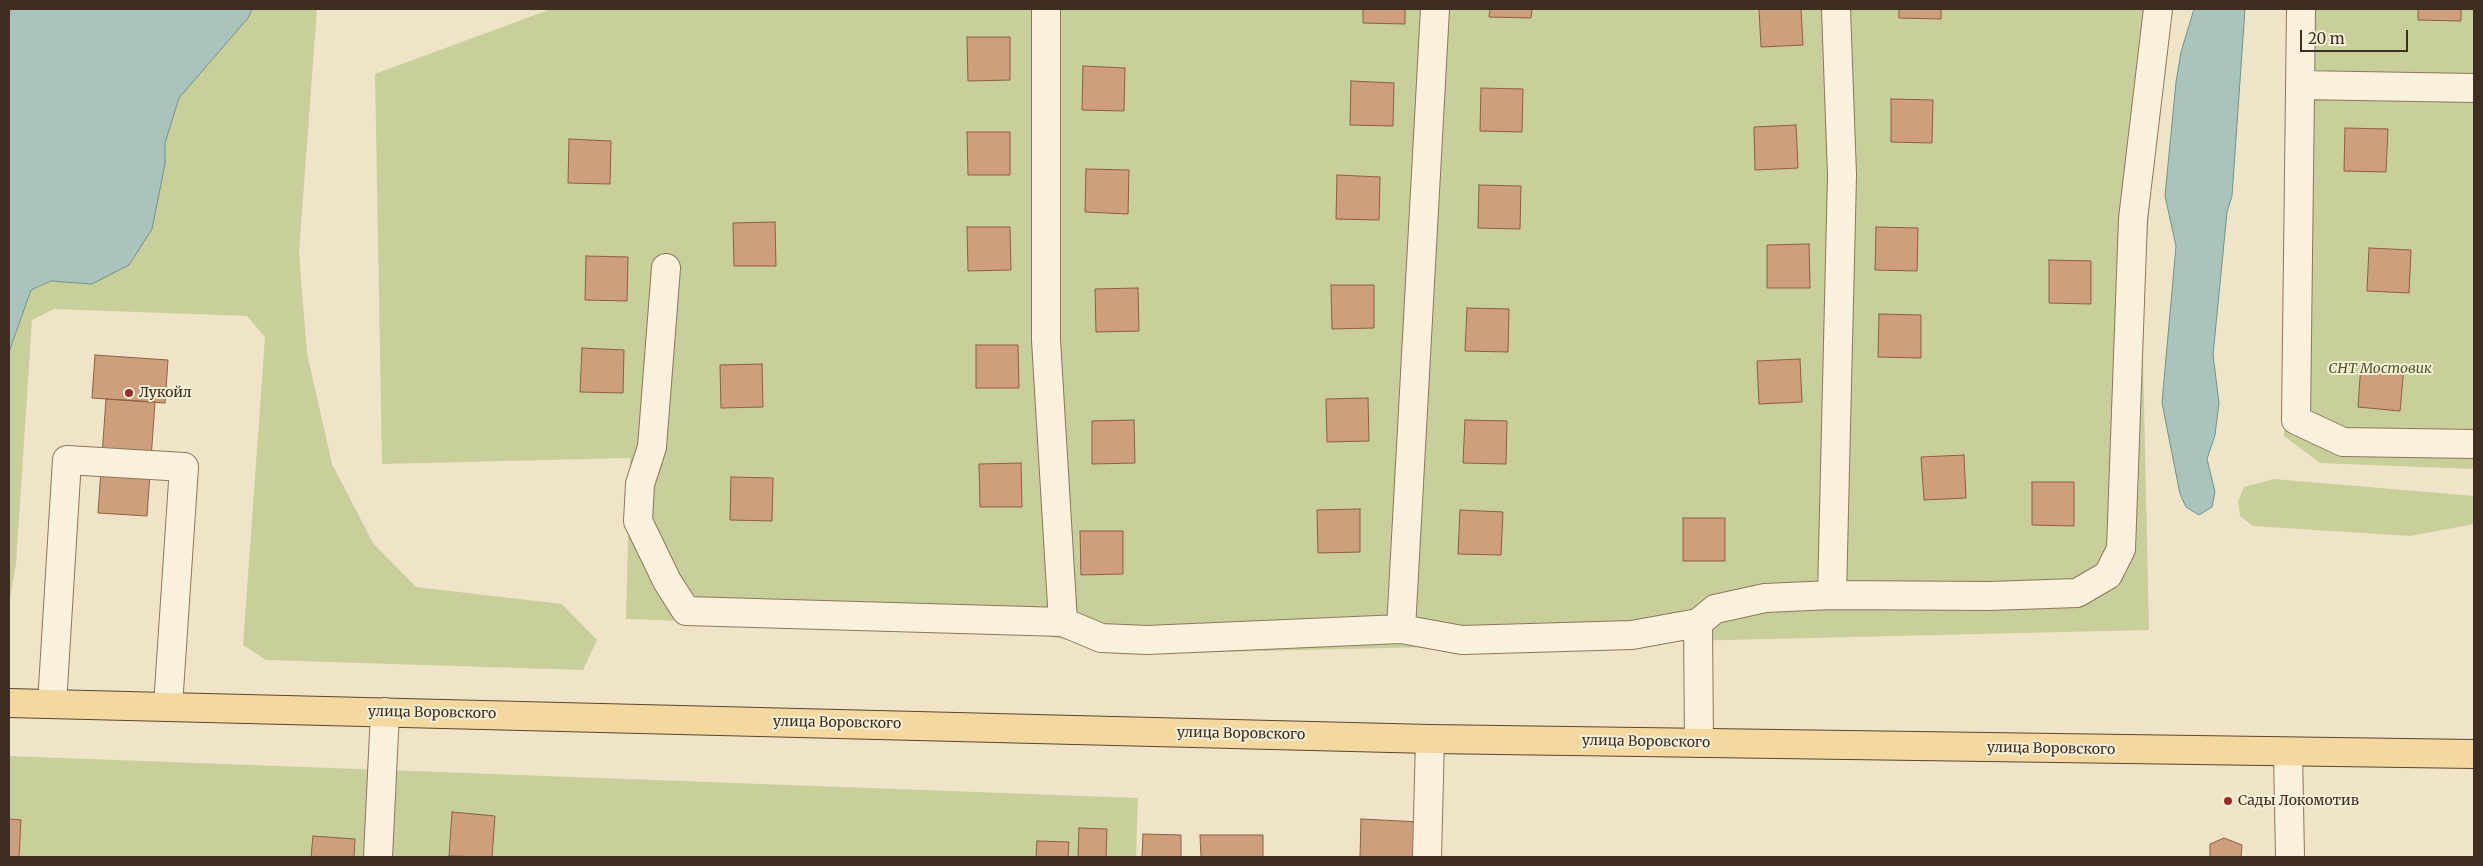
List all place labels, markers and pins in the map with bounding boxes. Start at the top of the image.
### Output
place label: Лукойл [139,385,192,401]
marker: Лукойл [123,387,135,399]
place label: Сады Локомотив [2238,793,2359,809]
marker: Сады Локомотив [2222,795,2234,807]

